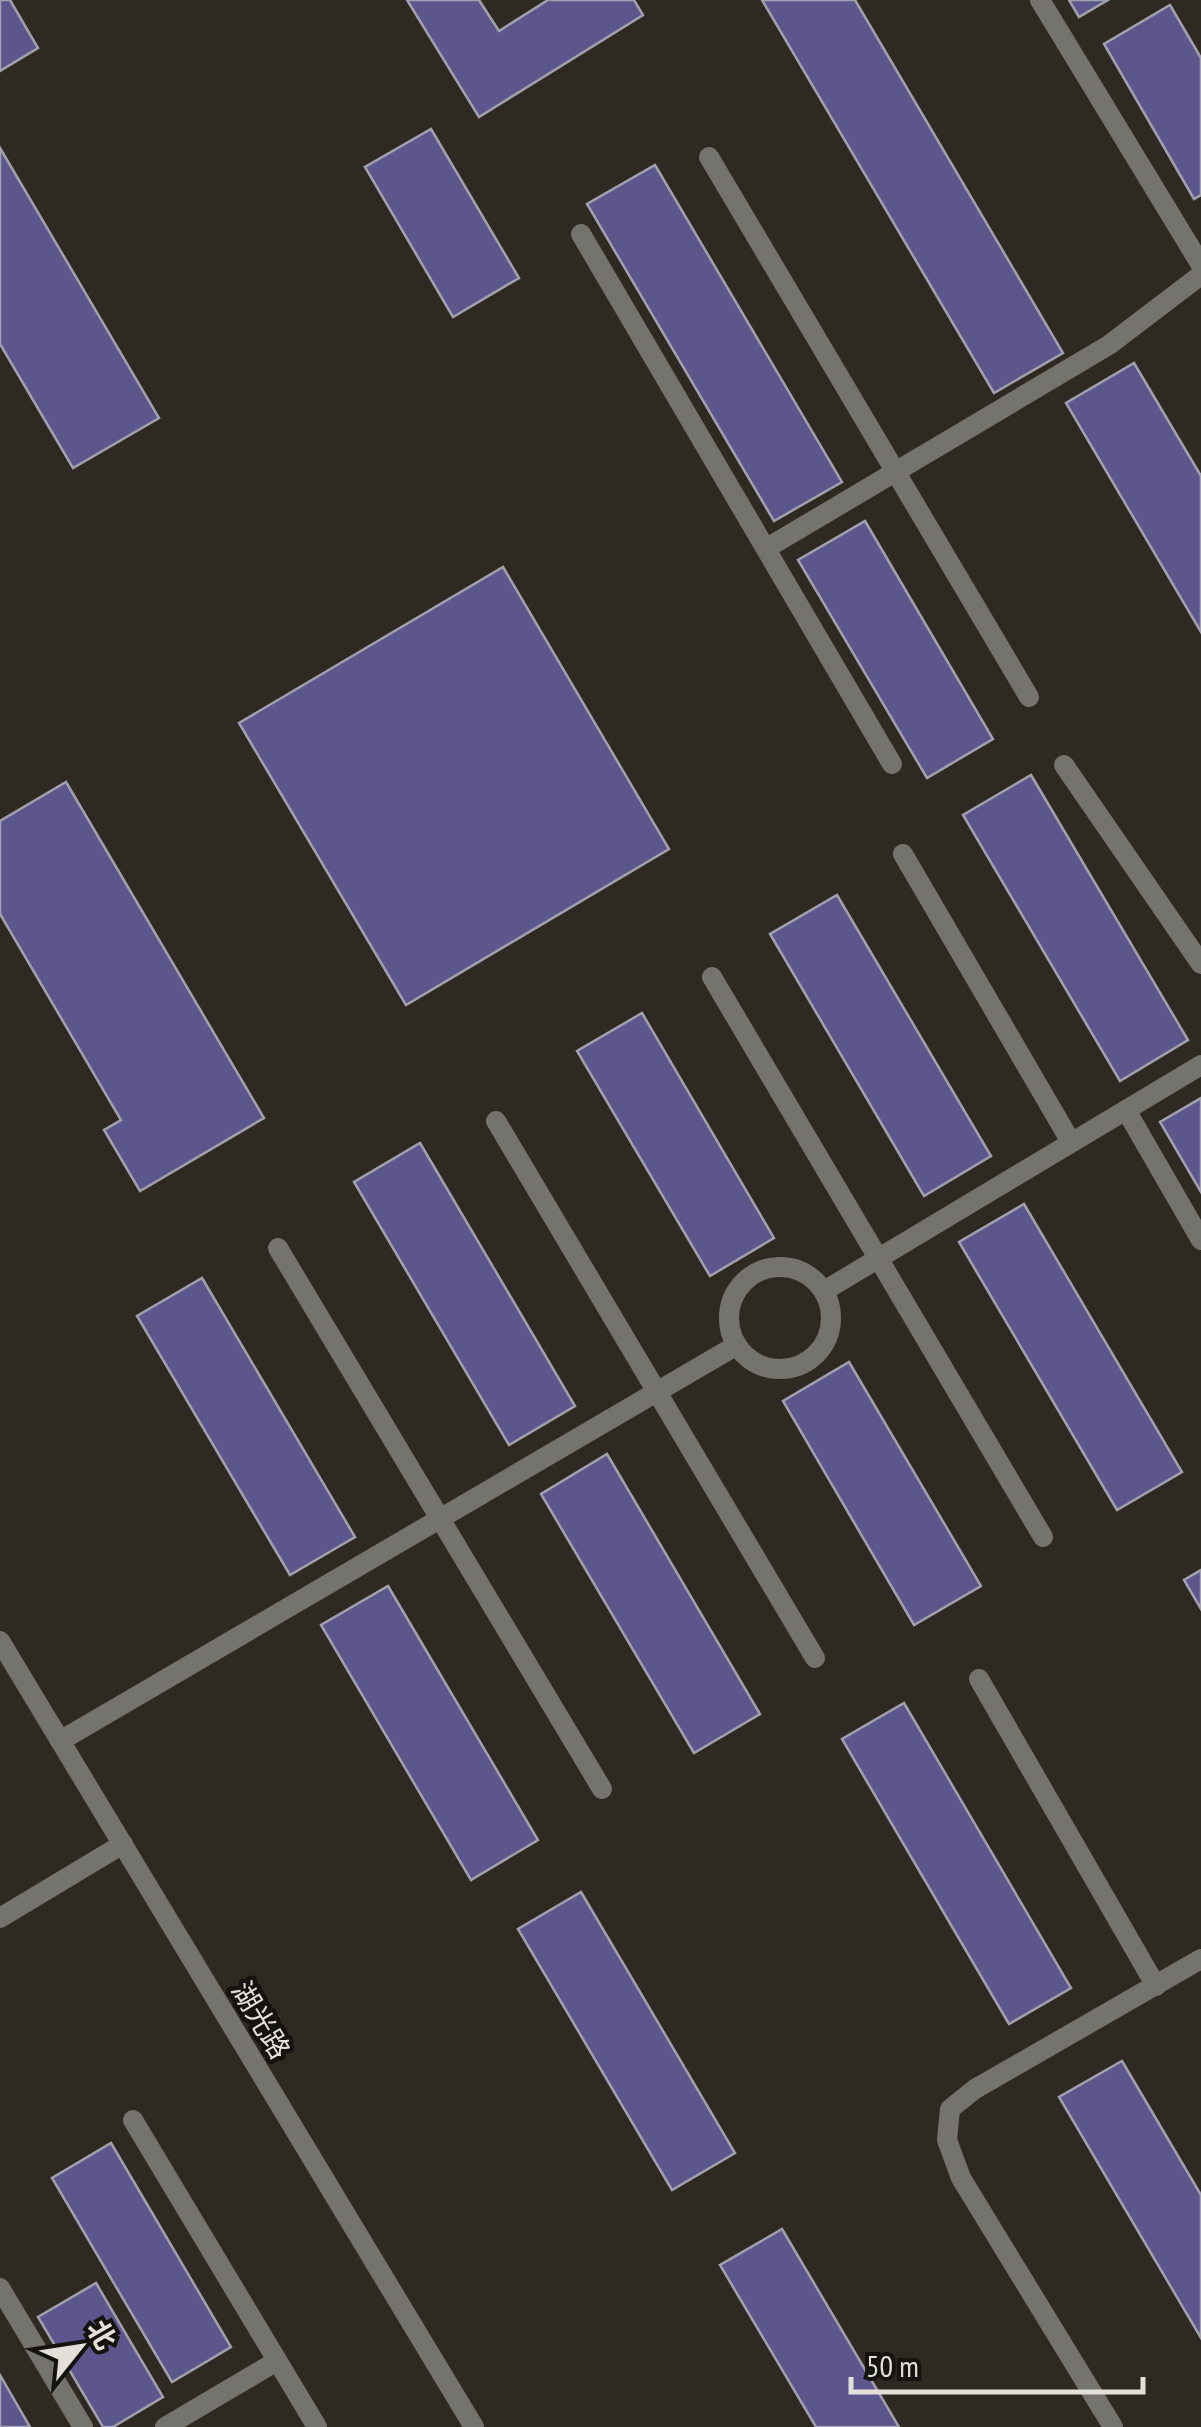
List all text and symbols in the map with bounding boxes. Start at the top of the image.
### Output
street label: 湖光路 [224,1974,299,2065]
north arrow [30,2297,130,2397]
text: 北 [79,2313,125,2356]
scale bar [851,2332,1144,2394]
text: 50 m [866,2346,919,2385]

